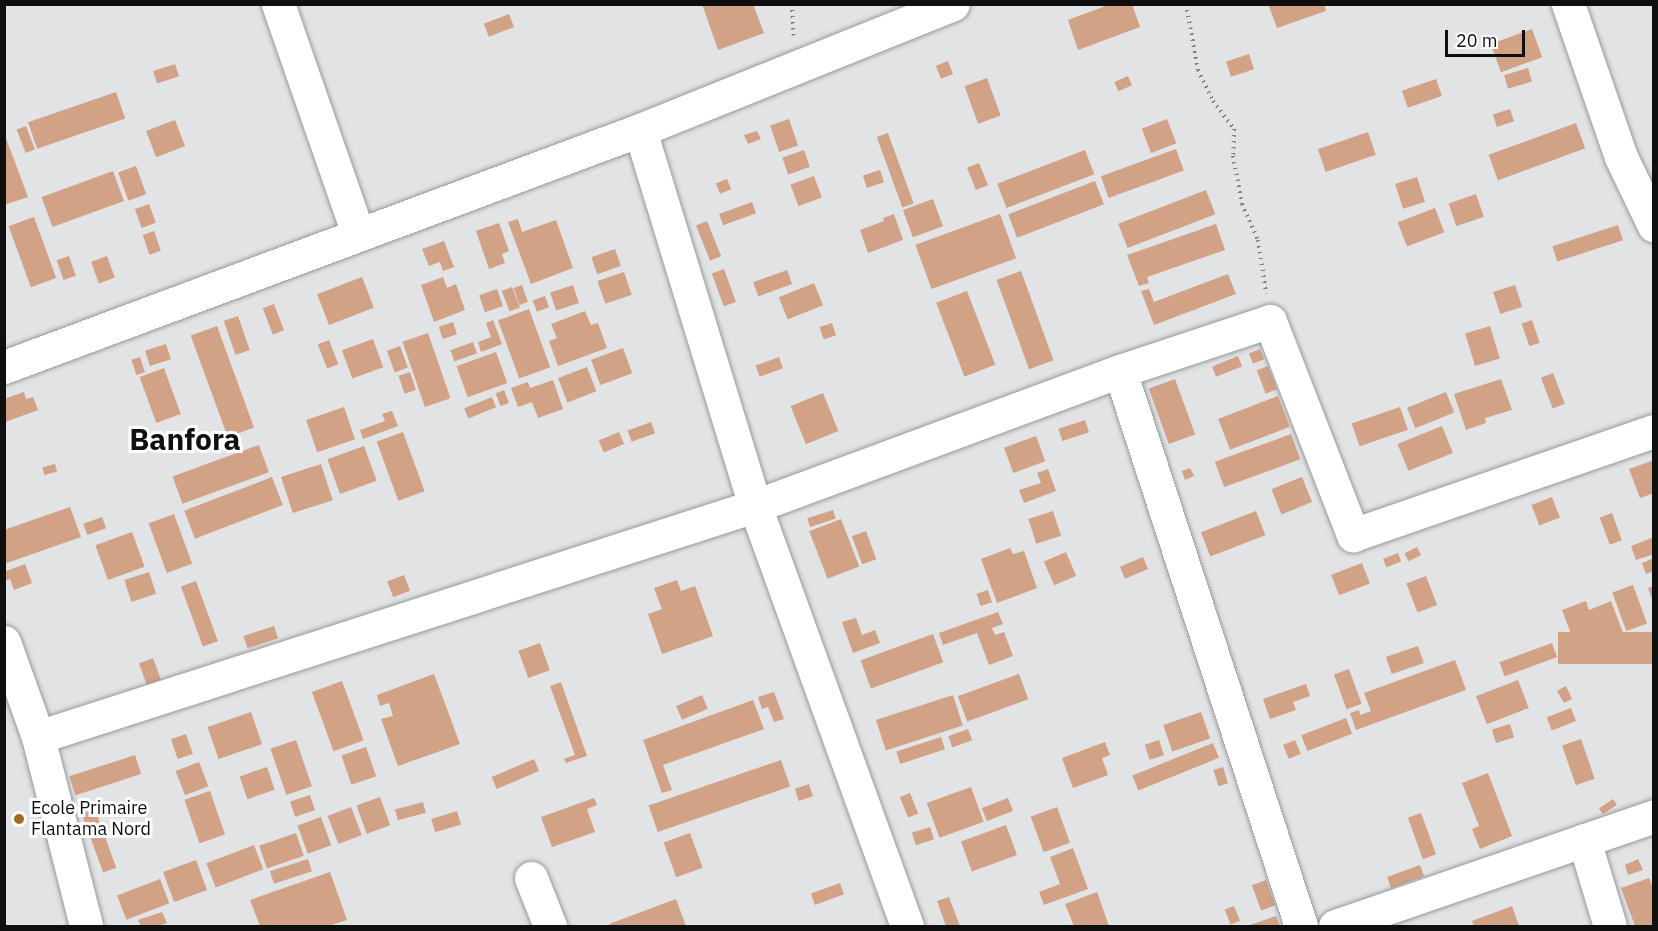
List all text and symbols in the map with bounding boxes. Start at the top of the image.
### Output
scale bar [1448,18,1528,56]
text: 20 m [1456,29,1498,52]
district label: Banfora [129,421,241,457]
place label: Ecole Primaire Flantama Nord [31,798,151,840]
marker: Ecole Primaire Flantama Nord [12,812,26,826]

